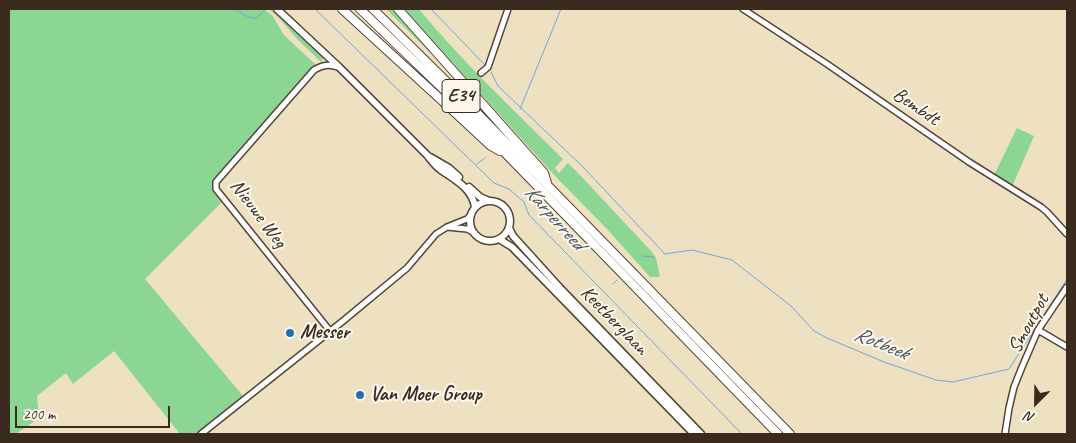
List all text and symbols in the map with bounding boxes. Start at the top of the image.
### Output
road number: E34 [442,80,480,112]
street label: Bembdt [888,83,944,131]
street label: Nieuwe Weg [224,175,292,253]
water label: Karperreed [518,181,590,255]
street label: Keetberglaan [575,281,653,361]
street label: Smoutpot [1003,290,1055,358]
place label: Messer [300,321,349,345]
water label: Rotbeek [850,322,912,366]
marker: Messer [284,327,296,339]
north arrow [1011,378,1061,428]
place label: Van Moer Group [370,383,482,407]
marker: Van Moer Group [354,389,366,401]
scale bar [18,396,172,428]
text: 200 m [23,405,55,424]
text: N [1023,408,1037,427]

